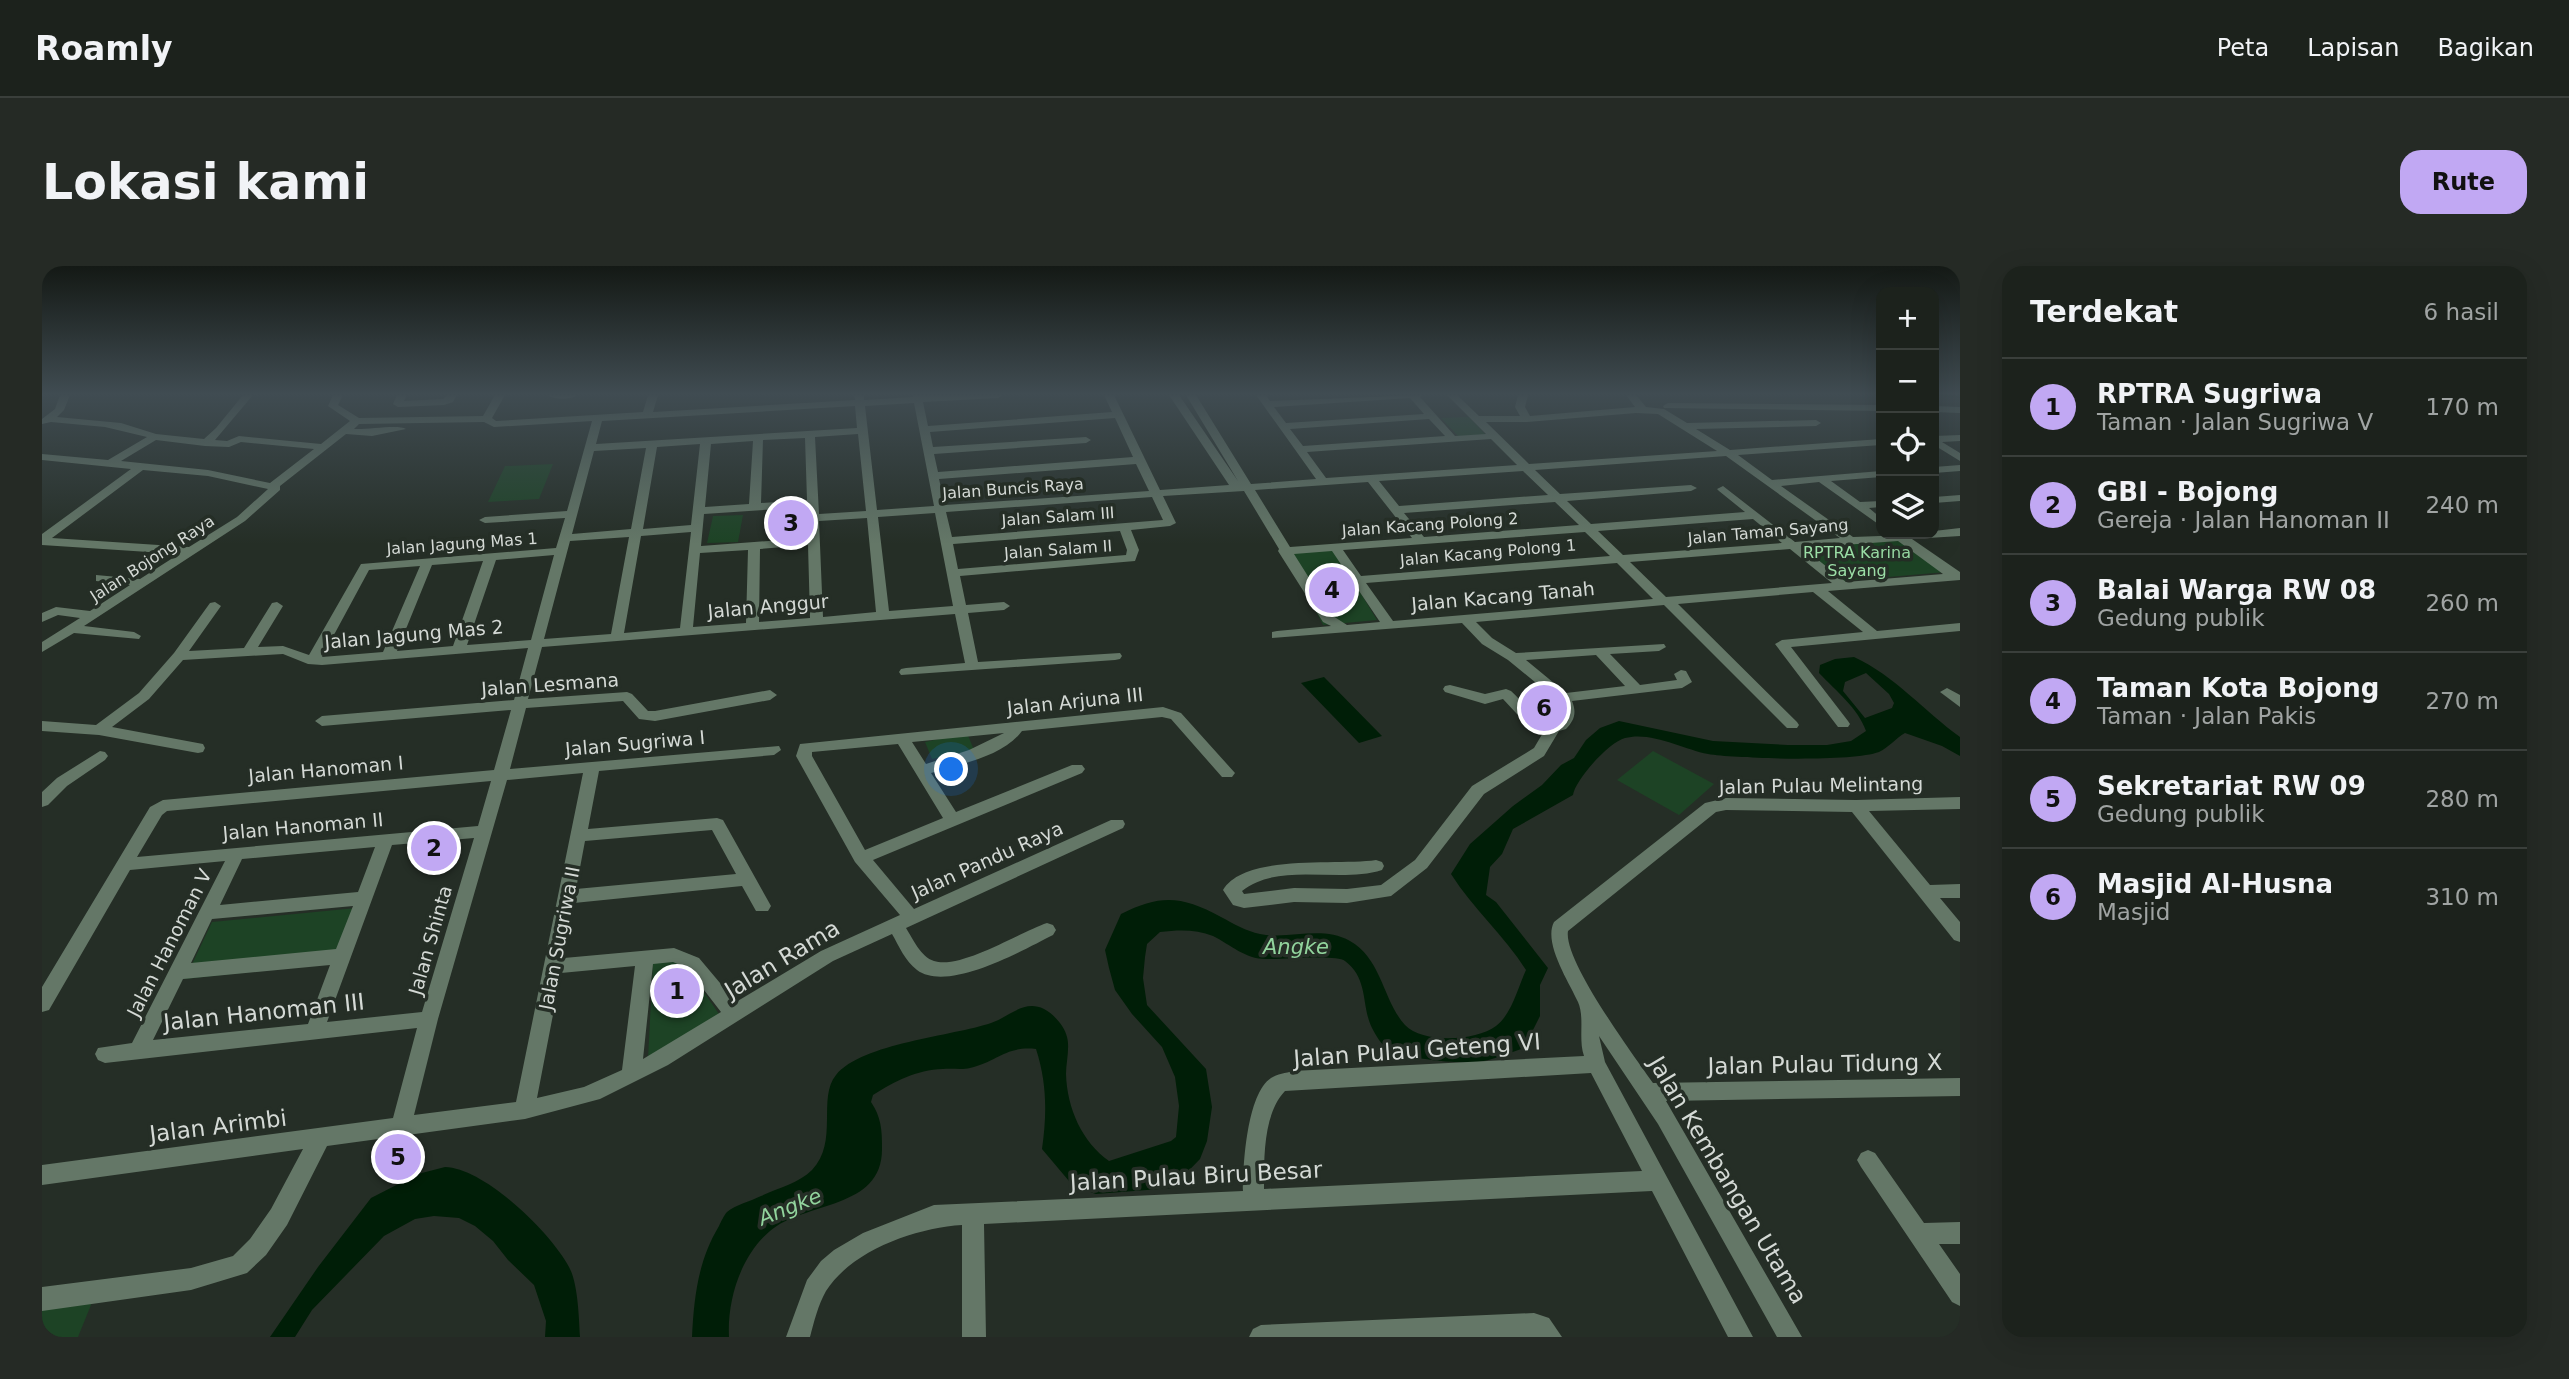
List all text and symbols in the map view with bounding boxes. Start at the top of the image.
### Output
text: Roamly [35,29,173,68]
text: Peta [2217,34,2269,62]
text: Lapisan [2307,34,2400,62]
text: Bagikan [2438,34,2534,62]
button: Rute [2400,150,2527,214]
text: Lokasi kami [42,154,369,211]
map controls [1876,287,1939,539]
button: + [1876,287,1939,350]
text: Terdekat [2030,294,2178,329]
text: 6 hasil [2424,299,2499,325]
button: − [1876,350,1939,413]
text: RPTRA Sugriwa [2097,379,2322,409]
text: 1 [2045,394,2061,420]
text: 170 m [2425,394,2499,420]
text: Taman · Jalan Sugriwa V [2097,409,2373,435]
button: locate [1876,413,1939,476]
street label: Jalan Buncis Raya [941,474,1084,503]
button: layers [1876,476,1939,539]
text: GBI - Bojong [2097,477,2278,507]
text: 2 [2045,492,2061,518]
text: 240 m [2425,492,2499,518]
pin: 3 [768,497,814,549]
street label: Jalan Salam III [1000,503,1115,530]
text: Gereja · Jalan Hanoman II [2097,507,2390,533]
street label: Jalan Kacang Polong 2 [1340,509,1519,540]
street label: Jalan Bojong Raya [86,511,218,606]
street label: Jalan Taman Sayang [1686,515,1849,548]
street label: Jalan Jagung Mas 1 [385,529,538,558]
street label: Jalan Kacang Polong 1 [1398,535,1577,570]
street label: Jalan Salam II [1002,536,1113,563]
park label: RPTRA Karina Sayang [1803,543,1911,580]
pin: 4 [1309,564,1355,616]
text: Balai Warga RW 08 [2097,575,2376,605]
street label: Jalan Kacang Tanah [1409,577,1596,615]
street label: Jalan Anggur [706,590,830,622]
text: 3 [2045,590,2061,616]
text: 260 m [2425,590,2499,616]
text: Gedung publik [2097,605,2265,631]
street label: Jalan Jagung Mas 2 [322,615,505,653]
street label: Jalan Lesmana [479,668,620,700]
text: Taman Kota Bojong [2097,673,2379,703]
pin: 6 [1521,682,1567,734]
street label: Jalan Arjuna III [1005,683,1144,719]
text: 4 [2045,688,2061,714]
text: 270 m [2425,688,2499,714]
text: Taman · Jalan Pakis [2097,703,2316,729]
street label: Jalan Sugriwa I [563,726,706,760]
street label: Jalan Hanoman I [246,751,405,787]
your location [934,752,968,786]
text: Sekretariat RW 09 [2097,771,2366,801]
street label: Jalan Pulau Melintang [1718,772,1923,798]
text: 5 [2045,786,2061,812]
text: 280 m [2425,786,2499,812]
text: Gedung publik [2097,801,2265,827]
street label: Jalan Hanoman II [221,808,384,844]
street label: Jalan Pandu Raya [907,817,1066,904]
pin: 2 [411,822,457,874]
street label: Jalan Sugriwa II [534,864,584,1013]
street label: Jalan Hanoman V [122,865,216,1022]
text: Masjid Al-Husna [2097,869,2333,899]
street label: Jalan Shinta [404,883,456,998]
text: 6 [2045,884,2061,910]
text: 310 m [2425,884,2499,910]
text: Masjid [2097,899,2170,925]
street label: Jalan Rama [718,915,844,1004]
water label: Angke [1261,935,1329,959]
pin: 1 [654,965,700,1017]
street label: Jalan Hanoman III [160,989,366,1036]
street label: Jalan Pulau Geteng VI [1290,1028,1542,1072]
street label: Jalan Pulau Tidung X [1705,1049,1943,1079]
street label: Jalan Kembangan Utama [1643,1050,1812,1308]
street label: Jalan Arimbi [146,1105,288,1148]
pin: 5 [375,1131,421,1183]
street label: Jalan Pulau Biru Besar [1067,1156,1323,1196]
water label: Angke [753,1183,825,1231]

